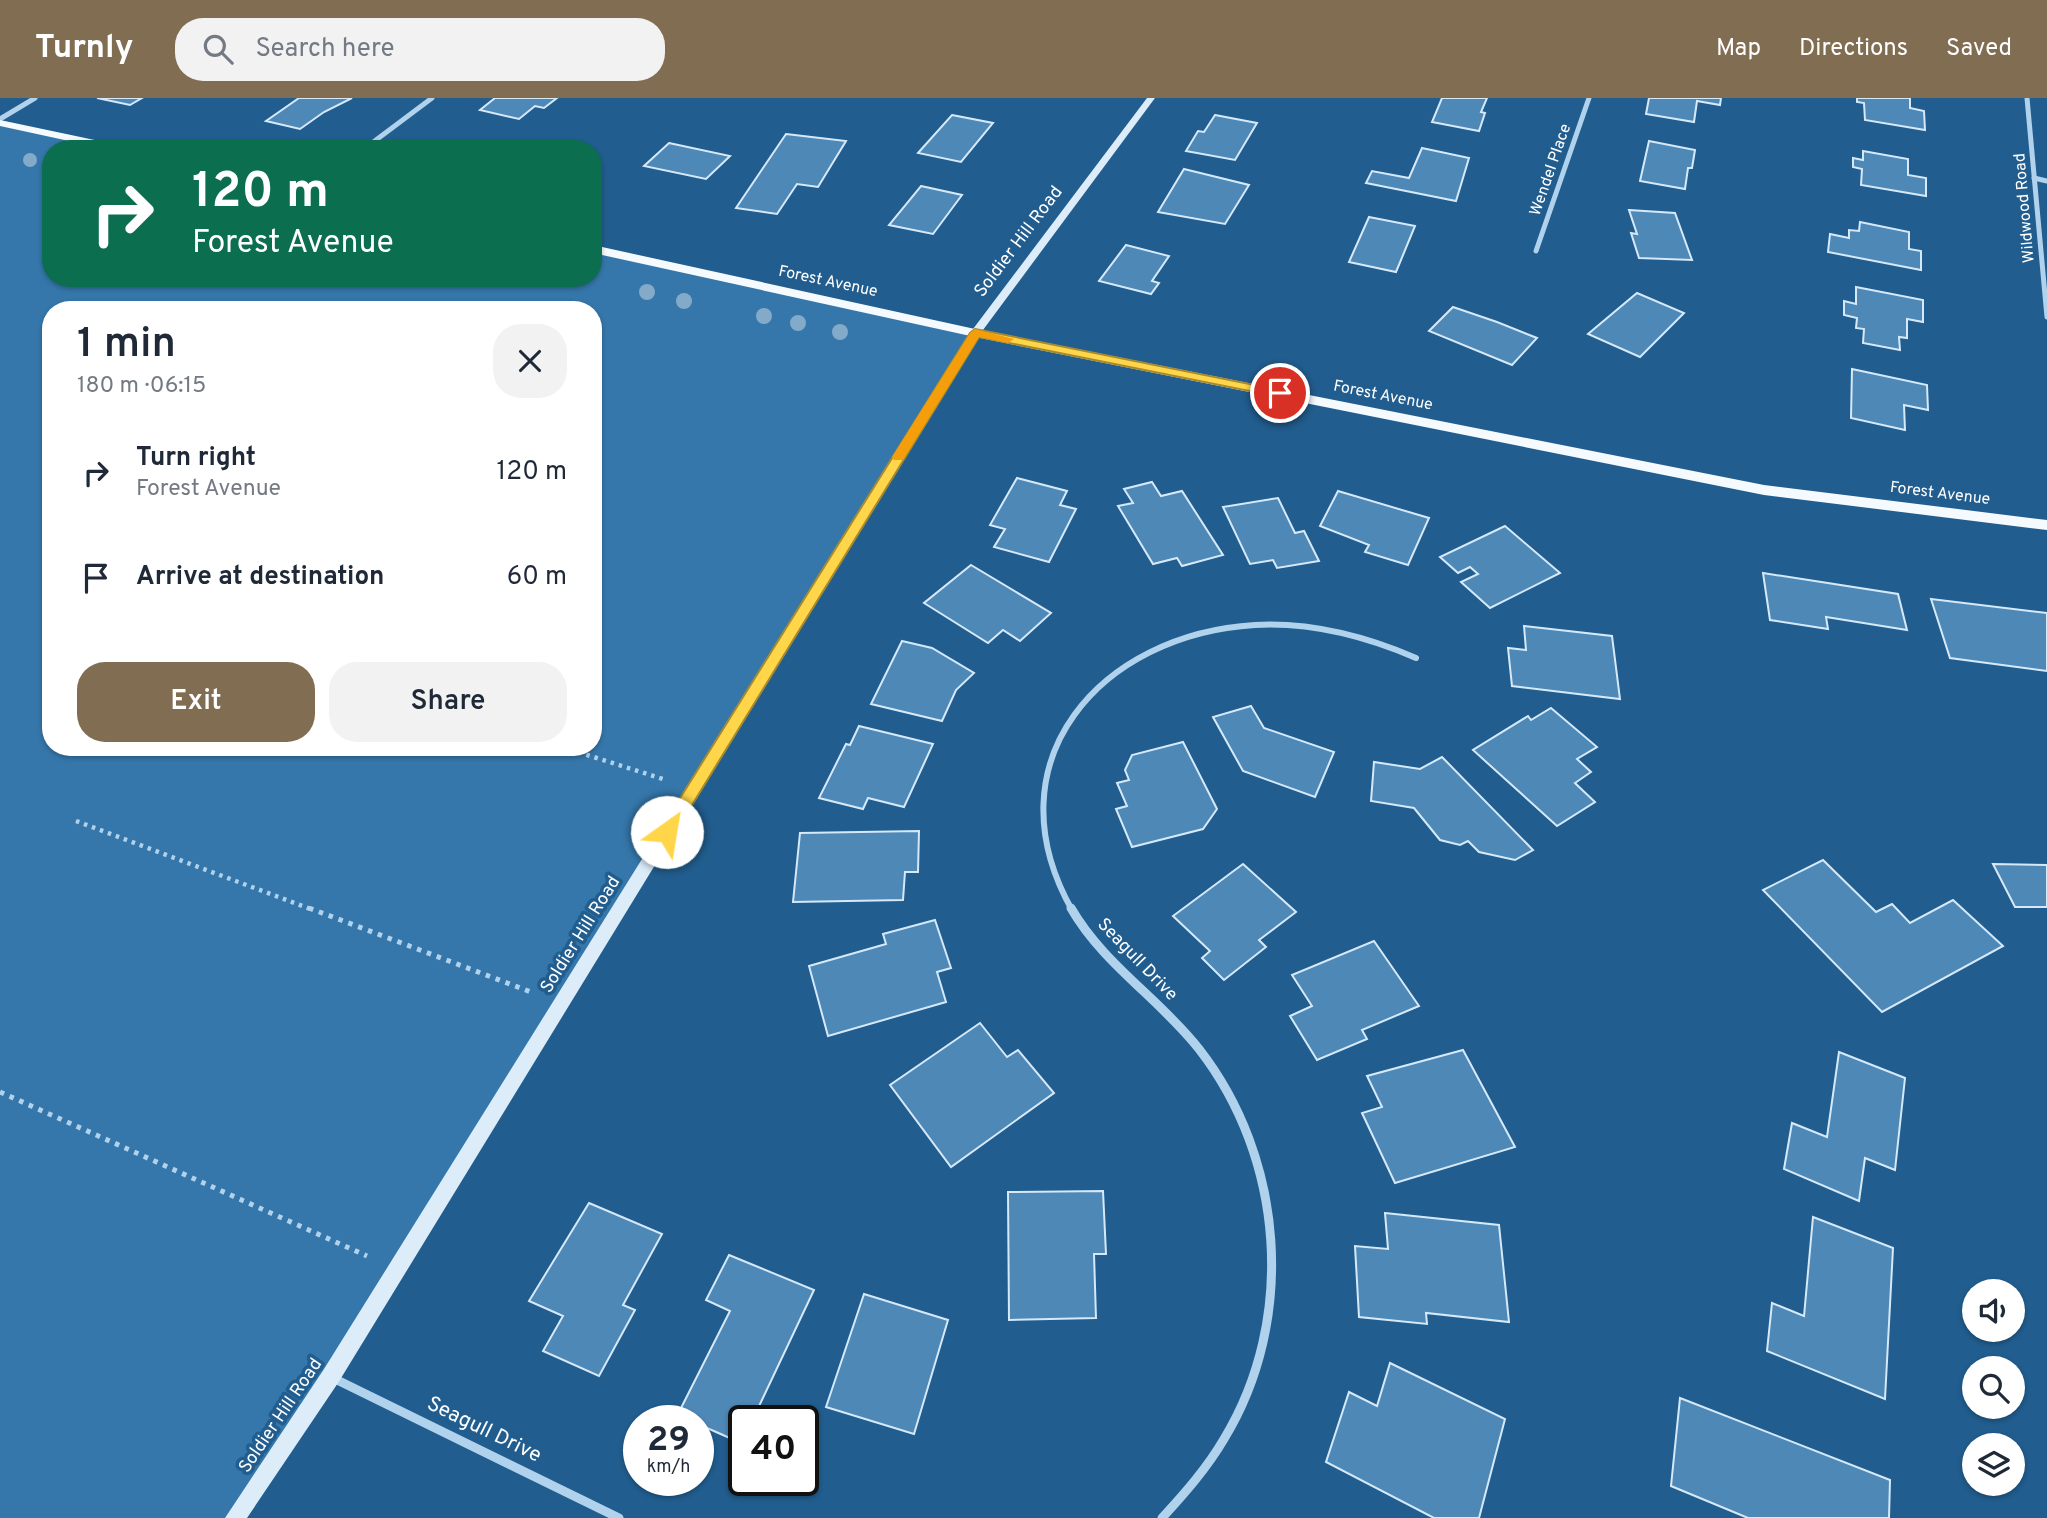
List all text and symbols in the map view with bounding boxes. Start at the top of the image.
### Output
search box [175,18,665,81]
text: Turnly [35,28,133,70]
icon: search [199,30,237,68]
text: Search here [255,33,394,66]
text: Map [1716,34,1761,64]
text: Directions [1799,34,1908,64]
text: Saved [1946,34,2012,64]
street label: Wendel Place [1526,121,1576,219]
street label: Wildwood Road [2010,152,2040,264]
text: 120 m [192,163,329,225]
icon: right [77,168,168,259]
street label: Soldier Hill Road [970,182,1068,302]
text: Forest Avenue [192,224,394,264]
street label: Forest Avenue [777,262,879,302]
text: 1 min [77,319,176,372]
button: close [493,324,567,398]
pin [1250,363,1310,423]
text: 180 m · 06:15 [77,372,206,401]
icon: arrive [1261,374,1299,412]
street label: Forest Avenue [1332,377,1434,415]
text: Turn right [136,442,256,475]
icon: right [77,454,115,492]
text: 120 m [497,456,567,489]
text: Forest Avenue [136,475,281,504]
street label: Forest Avenue [1889,478,1991,510]
icon: arrive [77,559,115,597]
text: Arrive at destination [136,561,384,594]
text: 60 m [507,561,567,594]
button: Exit [77,662,315,742]
button: Share [329,662,567,742]
position arrow [630,795,704,869]
street label: Soldier Hill Road [536,872,626,998]
street label: Seagull Drive [1092,914,1182,1006]
map controls [1962,1279,2025,1496]
button: sound [1962,1279,2025,1342]
street label: Soldier Hill Road [234,1354,328,1478]
button: search [1962,1356,2025,1419]
street label: Seagull Drive [422,1391,546,1469]
speed limit sign: 40 [728,1405,819,1496]
text: 29 [647,1419,690,1463]
button: layers [1962,1433,2025,1496]
text: km/h [647,1456,690,1479]

